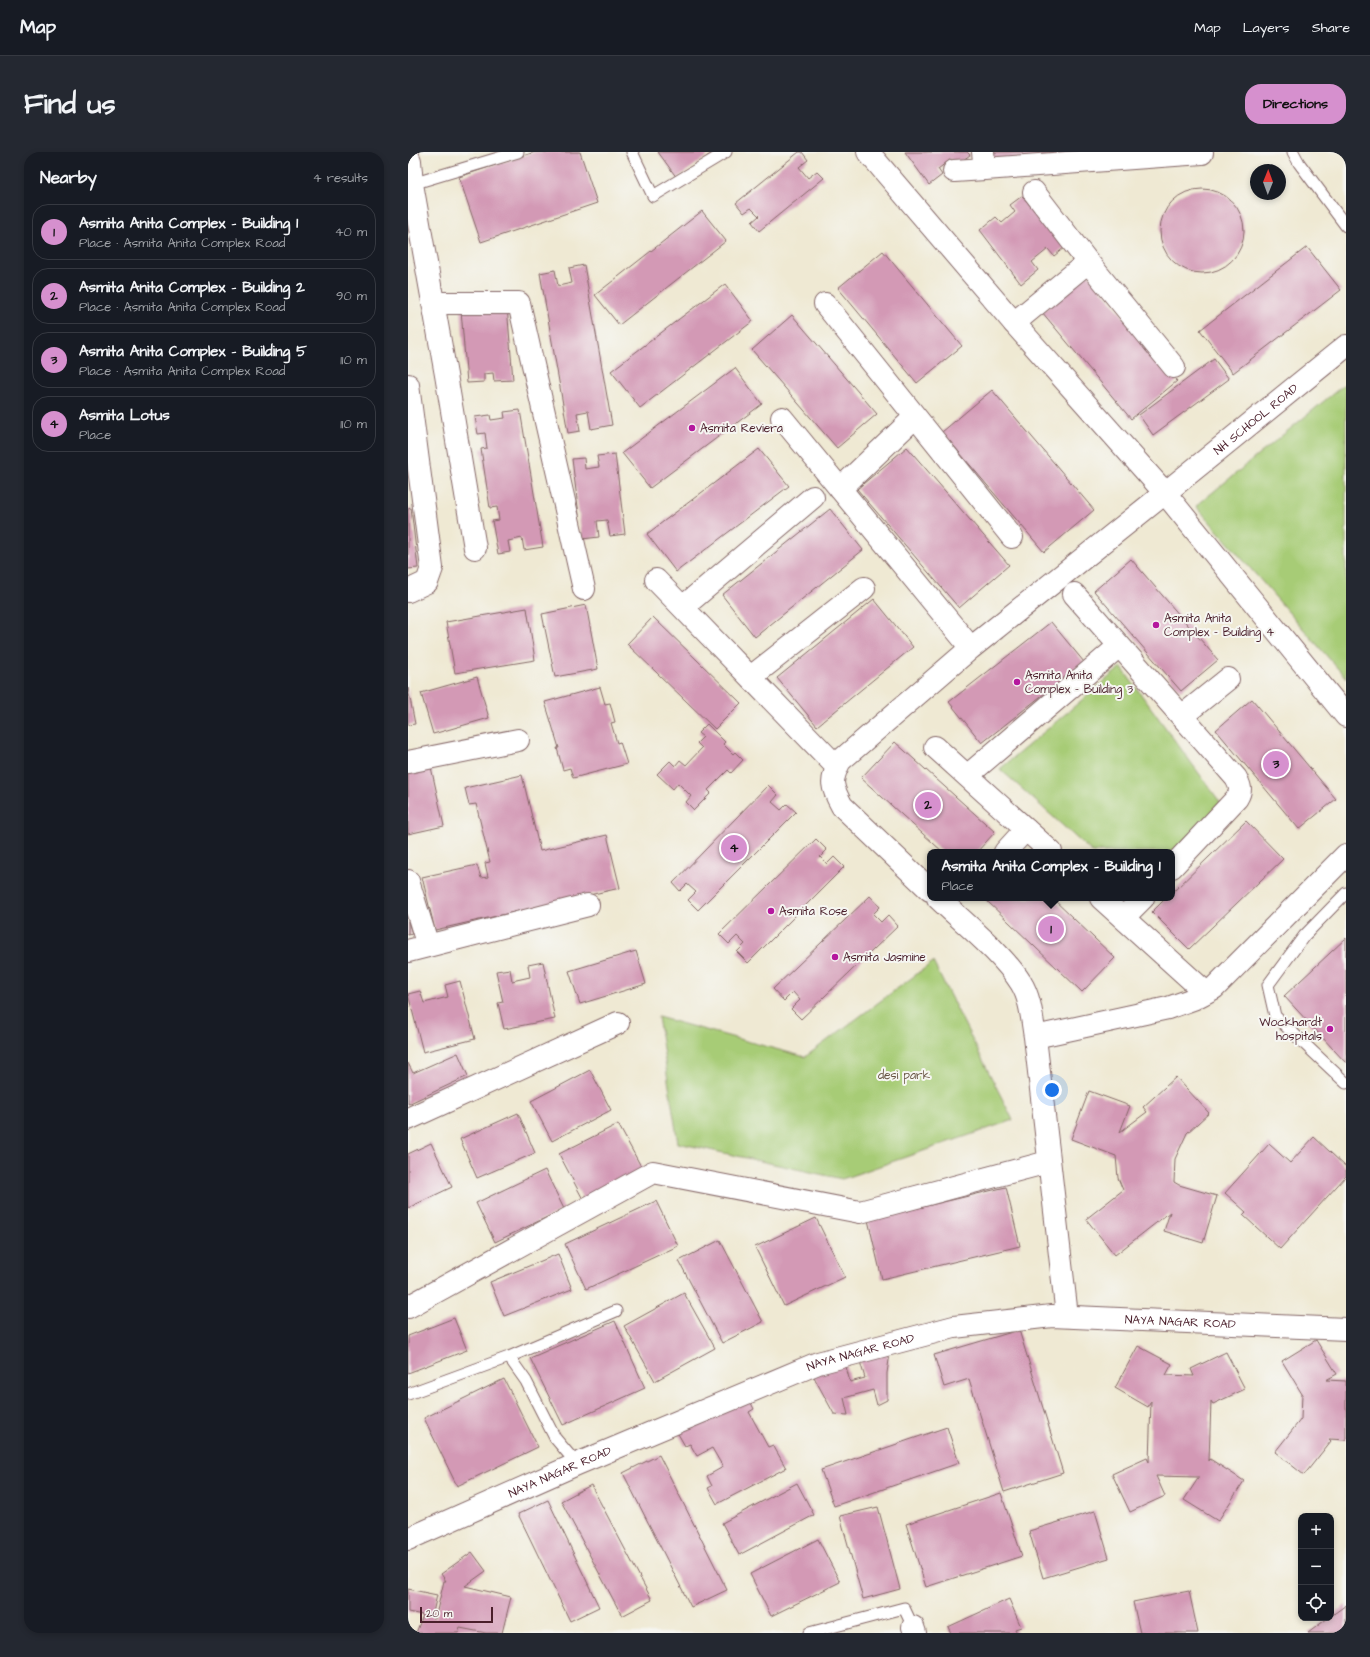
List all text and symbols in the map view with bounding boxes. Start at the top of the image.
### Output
text: Map [20,14,56,41]
text: Map [1194,18,1221,38]
text: Layers [1243,18,1290,38]
text: Share [1312,18,1350,38]
button: Directions [1245,84,1346,124]
text: Find us [24,85,115,124]
north arrow [1250,164,1286,200]
text: Nearby [40,166,97,190]
text: 4 results [313,169,368,187]
text: Asmita Anita Complex - Building 1 [79,213,298,234]
text: 1 [53,223,55,241]
text: 40 m [335,223,367,241]
text: Place · Asmita Anita Complex Road [79,234,285,252]
text: Asmita Anita Complex - Building 2 [79,277,305,298]
text: 2 [50,287,58,305]
text: 90 m [336,287,367,305]
text: Place · Asmita Anita Complex Road [79,298,285,316]
text: Asmita Anita Complex - Building 5 [79,341,307,362]
text: 3 [51,351,57,369]
text: 110 m [340,351,367,369]
text: Place · Asmita Anita Complex Road [79,362,285,380]
street label: NH SCHOOL ROAD [1210,380,1302,459]
text: Asmita Lotus [79,405,170,426]
text: 4 [50,415,58,433]
text: 110 m [340,415,367,433]
place label: Asmita Reviera [700,420,783,437]
marker: Asmita Reviera [687,423,697,433]
text: Place [79,426,111,444]
place label: Asmita Anita Complex - Building 4 [1164,610,1274,642]
marker: Asmita Anita Complex - Building 4 [1151,620,1161,630]
place label: Asmita Anita Complex - Building 3 [1025,667,1133,699]
marker: Asmita Anita Complex - Building 3 [1012,677,1022,687]
pin: 3 [1263,749,1289,779]
pin: 2 [915,790,941,820]
pin: 4 [721,833,747,863]
popup [927,849,1175,901]
text: Asmita Anita Complex - Building 1 [941,856,1161,877]
text: Place [941,877,974,895]
place label: Asmita Rose [779,903,848,920]
marker: Asmita Rose [766,906,776,916]
pin: 1 [1038,914,1064,944]
place label: Asmita Jasmine [843,949,926,966]
marker: Asmita Jasmine [830,952,840,962]
place label: Wockhardt hospitals [1259,1014,1322,1045]
marker: Wockhardt hospitals [1325,1024,1335,1034]
park label: desi park [878,1067,931,1084]
your location [1042,1080,1062,1100]
street label: NAYA NAGAR ROAD [1125,1311,1236,1333]
street label: NAYA NAGAR ROAD [804,1330,916,1376]
street label: NAYA NAGAR ROAD [506,1442,614,1502]
map controls [1298,1513,1334,1621]
button: + [1298,1513,1334,1549]
button: − [1298,1549,1334,1585]
button: locate [1298,1585,1334,1621]
scale bar [420,1605,493,1624]
text: 20 m [426,1606,452,1621]

